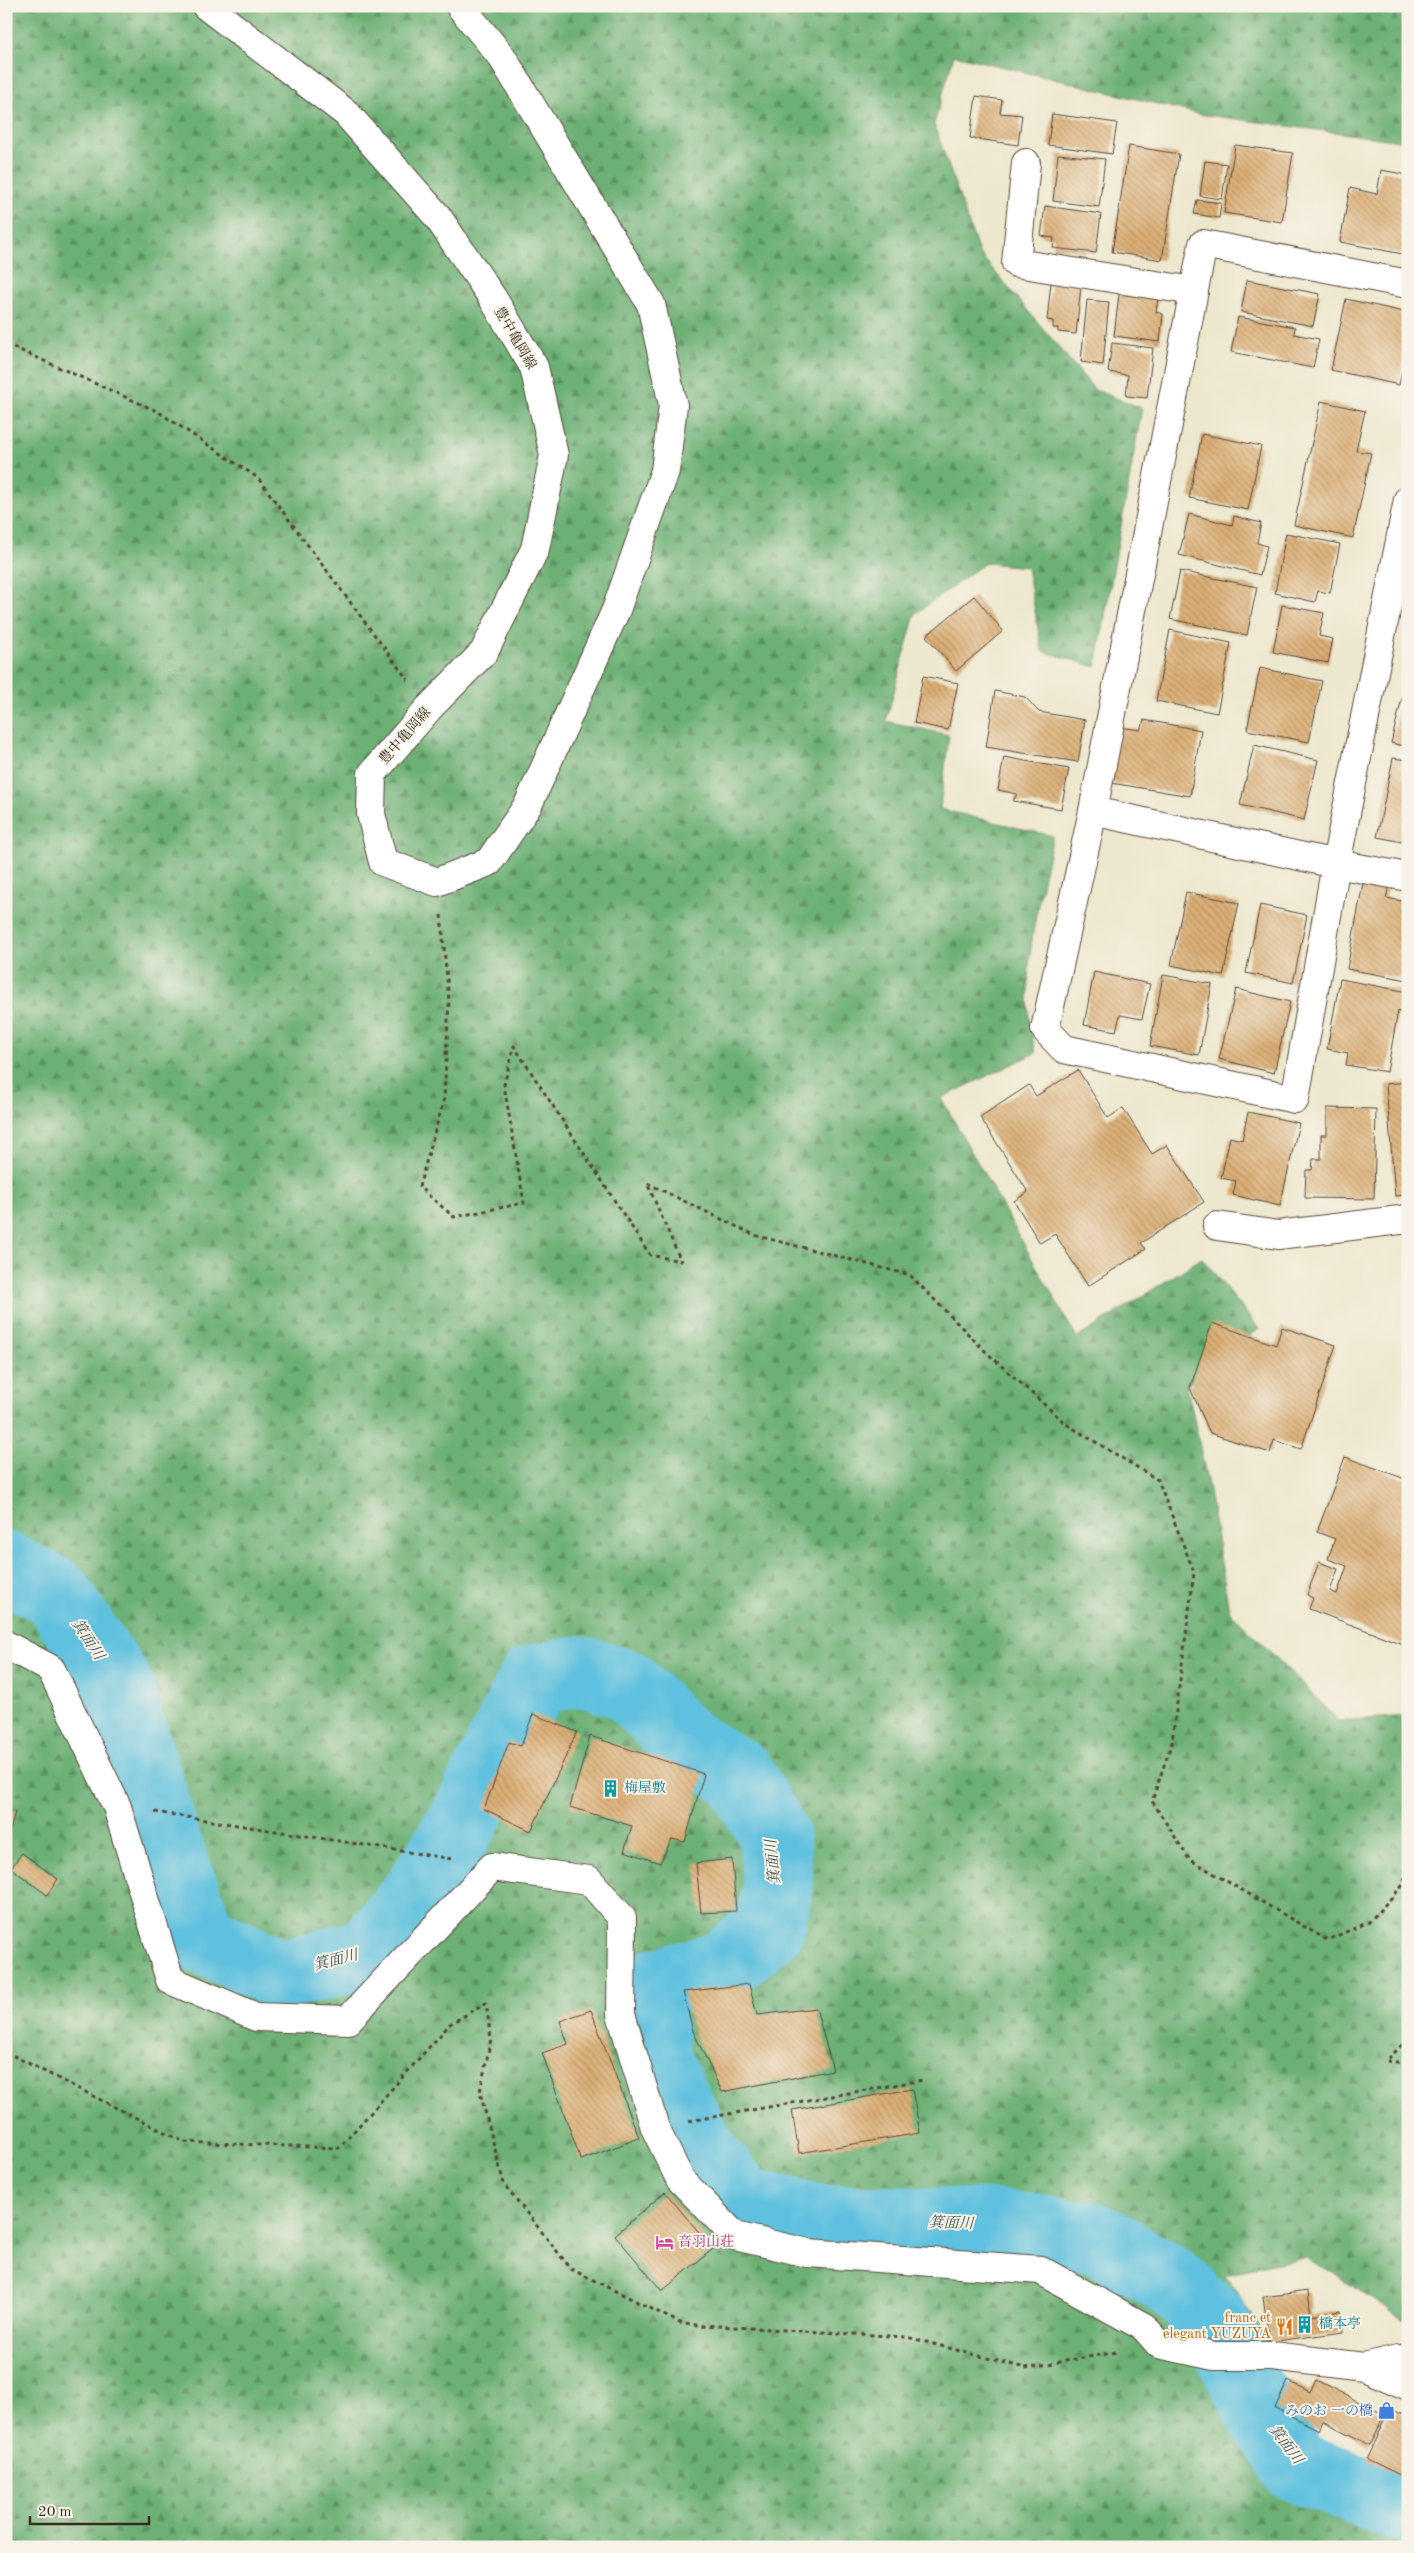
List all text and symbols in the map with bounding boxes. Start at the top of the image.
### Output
street label: 豊中亀岡線 [491,304,539,372]
street label: 豊中亀岡線 [376,704,433,767]
water label: 箕面川 [68,1616,108,1665]
building icon: 梅屋敷 [600,1778,620,1798]
place label: 梅屋敷 [624,1780,666,1795]
water label: 箕面川 [762,1837,783,1885]
water label: 箕面川 [312,1946,362,1974]
water label: 箕面川 [928,2214,976,2232]
hotel icon: 音羽山荘 [654,2232,674,2252]
place label: 音羽山荘 [678,2234,734,2249]
place label: franc et elegant YUZUYA [1163,2311,1271,2341]
building icon: 橋本亭 [1295,2314,1315,2334]
restaurant icon: franc et elegant YUZUYA [1275,2316,1295,2336]
place label: 橋本亭 [1319,2316,1361,2331]
shop icon: みのお 一の橋 [1377,2401,1397,2421]
place label: みのお 一の橋 [1285,2403,1373,2418]
water label: 箕面川 [1265,2421,1307,2469]
scale bar [30,2493,149,2525]
text: 20 m [38,2505,72,2520]

